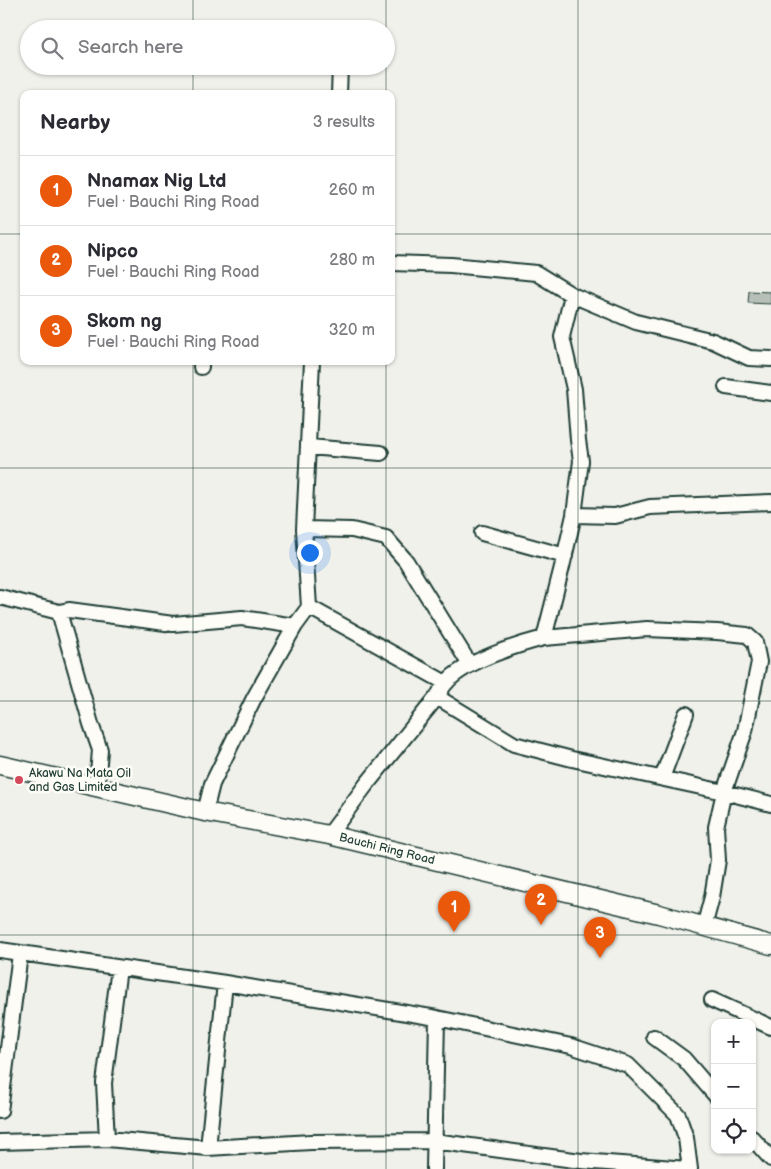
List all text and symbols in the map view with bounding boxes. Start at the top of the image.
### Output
search box [20,20,395,75]
icon: search [38,34,66,62]
text: Search here [78,36,183,59]
text: Nearby [40,110,110,135]
text: 3 results [313,113,375,132]
text: Nnamax Nig Ltd [87,170,226,193]
text: 1 [53,181,59,200]
text: 260 m [329,181,375,200]
text: Fuel · Bauchi Ring Road [87,193,260,212]
text: Nipco [87,240,138,263]
text: 2 [51,251,61,270]
text: 280 m [329,251,375,270]
text: Fuel · Bauchi Ring Road [87,263,260,282]
text: Skom ng [87,310,162,333]
text: 3 [51,321,61,340]
text: 320 m [329,321,375,340]
text: Fuel · Bauchi Ring Road [87,333,260,352]
your location [297,540,323,566]
place label: Akawu Na Mata Oil and Gas Limited [29,766,131,795]
marker: Akawu Na Mata Oil and Gas Limited [13,774,25,786]
street label: Bauchi Ring Road [338,830,436,868]
pin: 2 [525,884,557,925]
pin: 1 [438,891,470,932]
pin: 3 [584,917,616,958]
map controls [711,1019,756,1154]
button: + [711,1019,756,1064]
button: − [711,1064,756,1109]
button: locate [711,1109,756,1154]

